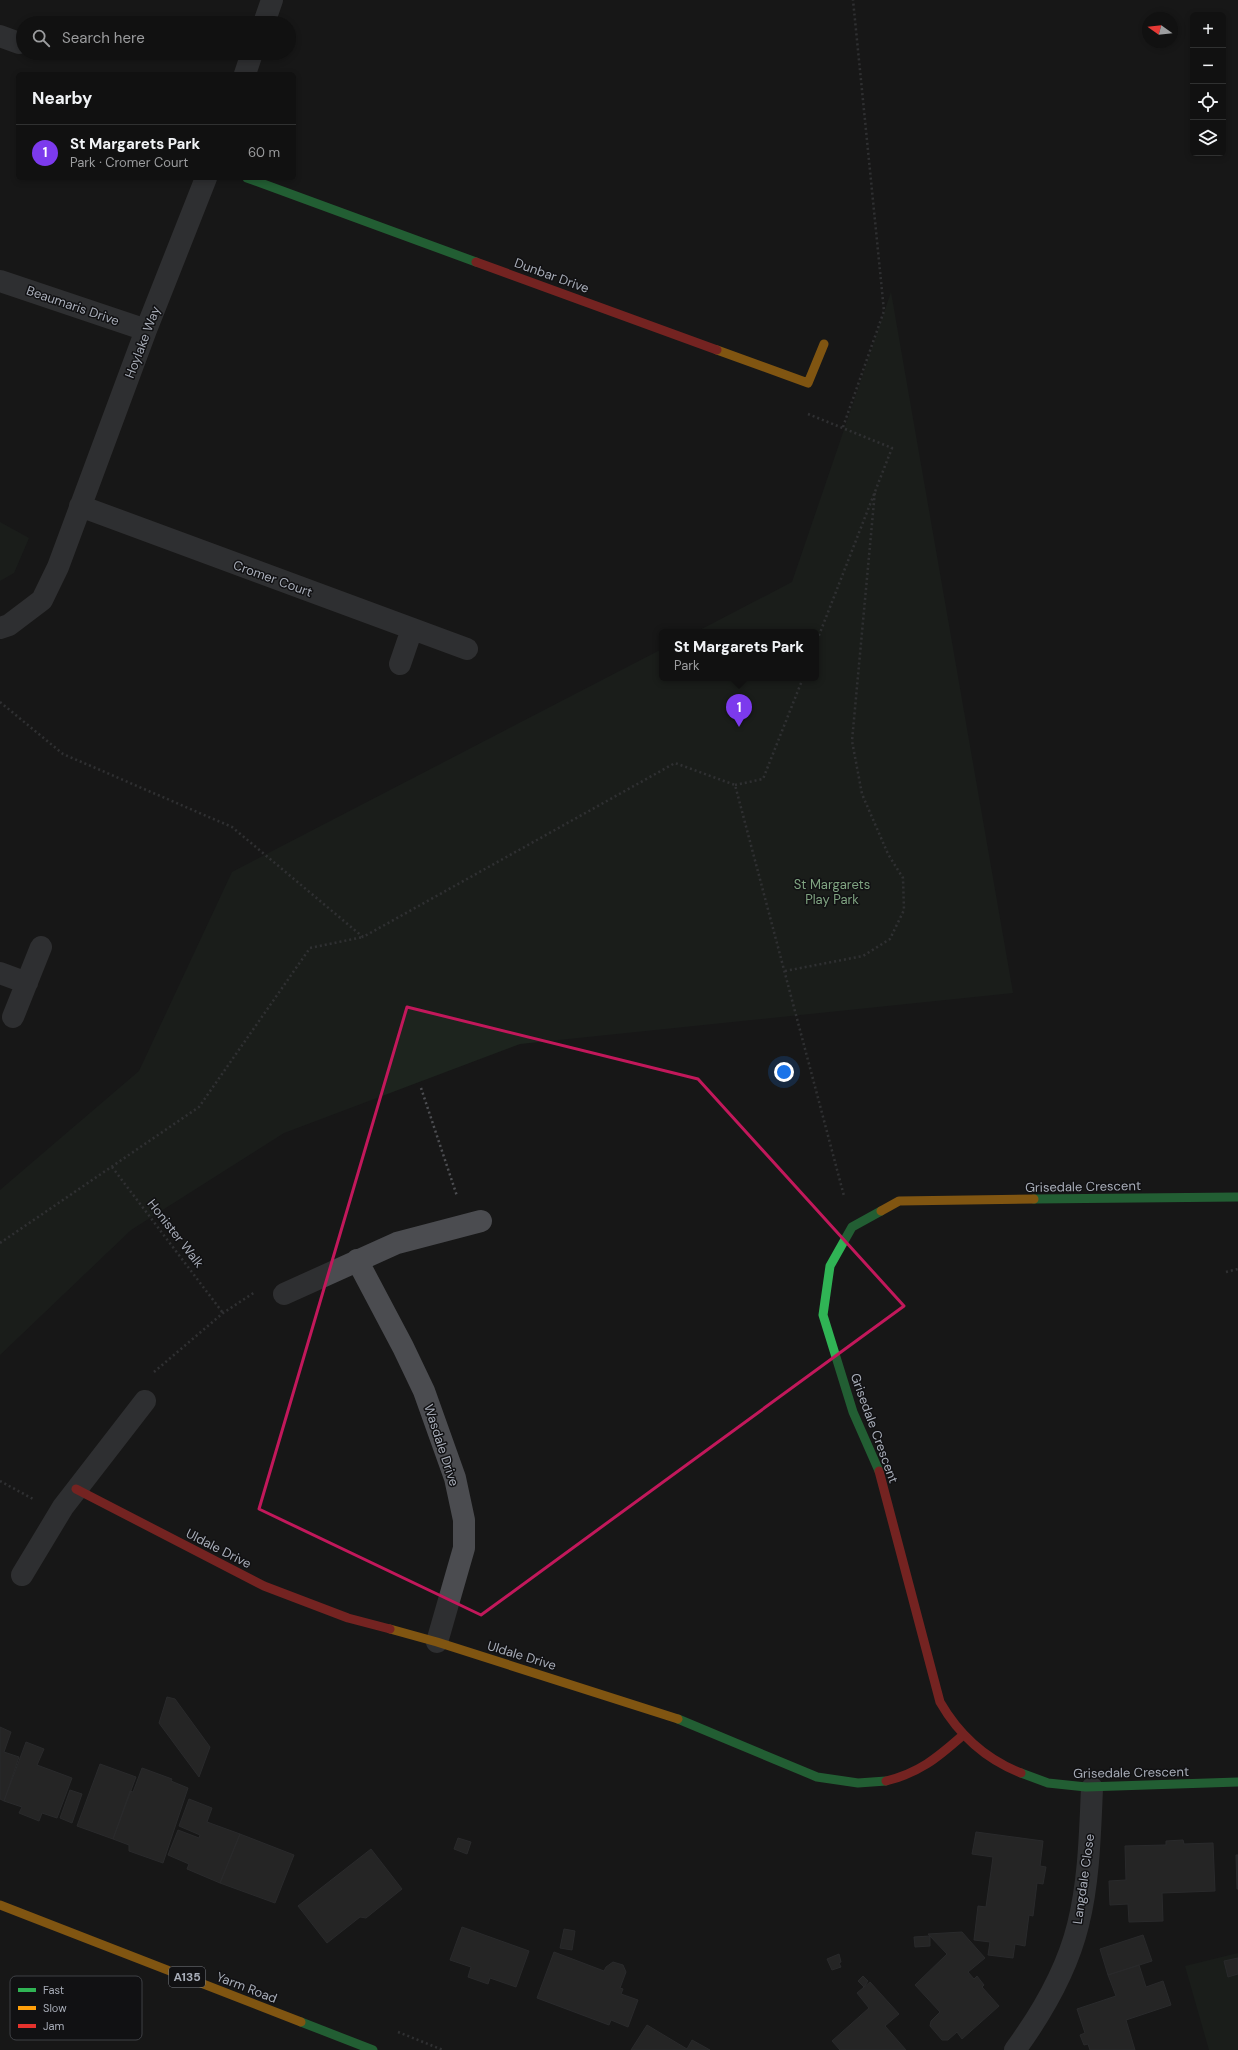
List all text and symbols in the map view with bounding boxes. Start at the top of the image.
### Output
north arrow [1142,12,1178,48]
map controls [1190,12,1226,156]
button: + [1190,12,1226,48]
search box [16,16,296,60]
icon: search [30,27,52,49]
text: Search here [62,28,145,48]
button: − [1190,48,1226,84]
button: locate [1190,84,1226,120]
text: Nearby [32,87,92,109]
button: layers [1190,120,1226,156]
text: St Margarets Park [70,134,200,154]
text: 1 [43,144,47,161]
text: 60 m [248,144,280,161]
text: Park · Cromer Court [70,154,188,171]
street label: Dunbar Drive [512,254,591,297]
street label: Beaumaris Drive [24,282,122,329]
street label: Hoylake Way [121,304,164,381]
street label: Cromer Court [231,556,315,601]
popup [659,629,819,681]
text: St Margarets Park [674,637,804,657]
text: Park [674,657,700,674]
pin: 1 [726,694,752,727]
park label: St Margarets Play Park [794,876,870,908]
your location [774,1062,794,1082]
street label: Grisedale Crescent [1025,1177,1141,1196]
street label: Honister Walk [144,1196,208,1271]
street label: Grisedale Crescent [847,1371,902,1486]
street label: Wasdale Drive [420,1402,463,1488]
street label: Uldale Drive [183,1525,254,1572]
street label: Uldale Drive [485,1637,558,1674]
street label: Grisedale Crescent [1073,1763,1189,1782]
street label: Langdale Close [1069,1833,1098,1925]
road number: A135 [169,1967,205,1987]
street label: Yarm Road [214,1968,280,2007]
legend [10,1976,142,2040]
text: Fast [43,1983,64,1997]
text: Slow [43,2001,67,2015]
text: Jam [43,2019,64,2033]

